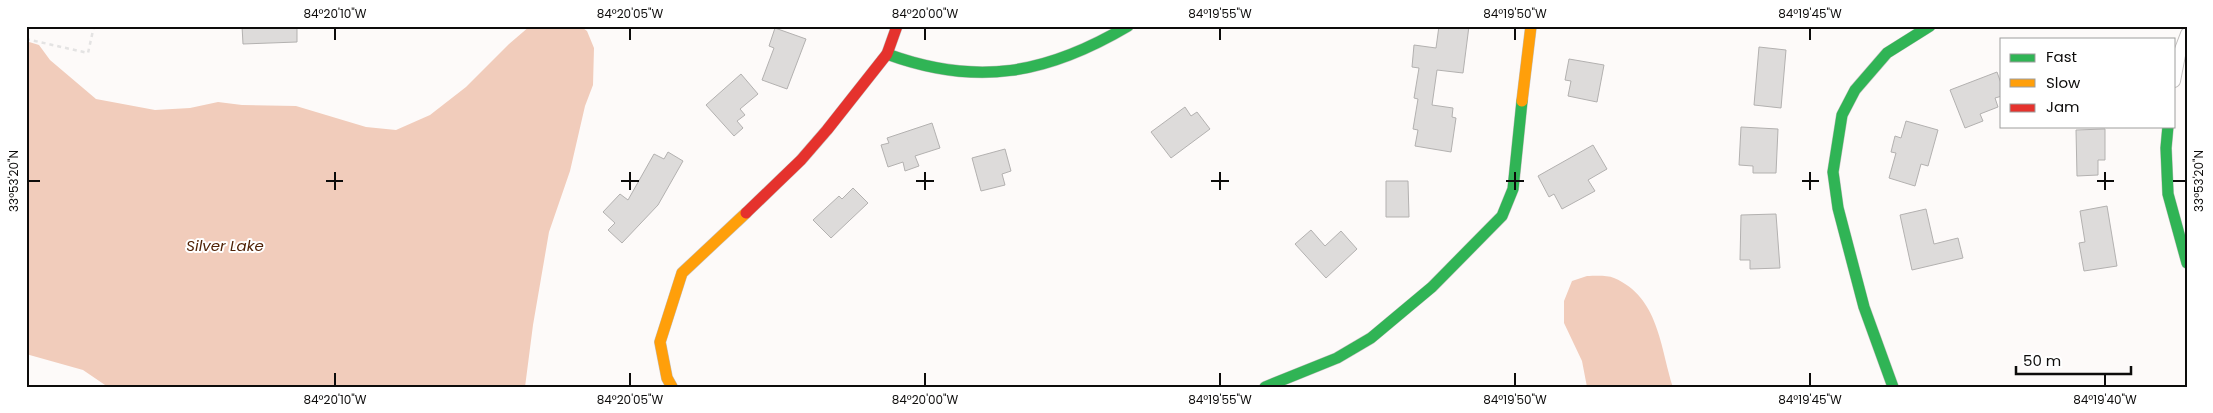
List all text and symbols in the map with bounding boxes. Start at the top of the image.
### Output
text: 84°20'10"W [304,5,367,22]
text: 84°20'05"W [597,5,664,22]
text: 84°20'00"W [892,5,959,22]
text: 84°19'55"W [1188,5,1252,22]
text: 84°19'50"W [1483,5,1547,22]
text: 84°19'45"W [1778,5,1842,22]
legend [2000,38,2176,128]
text: Fast [2046,46,2077,67]
text: Slow [2046,72,2081,93]
text: Jam [2046,96,2080,117]
text: 33°53'20"N [5,150,22,212]
text: 33°53'20"N [2190,150,2207,212]
water label: Silver Lake [186,235,264,256]
scale bar [2016,343,2130,375]
text: 50 m [2023,350,2061,371]
text: 84°20'10"W [304,391,367,408]
text: 84°20'05"W [597,391,664,408]
text: 84°20'00"W [892,391,959,408]
text: 84°19'55"W [1188,391,1252,408]
text: 84°19'50"W [1483,391,1547,408]
text: 84°19'45"W [1778,391,1842,408]
text: 84°19'40"W [2073,391,2137,408]

